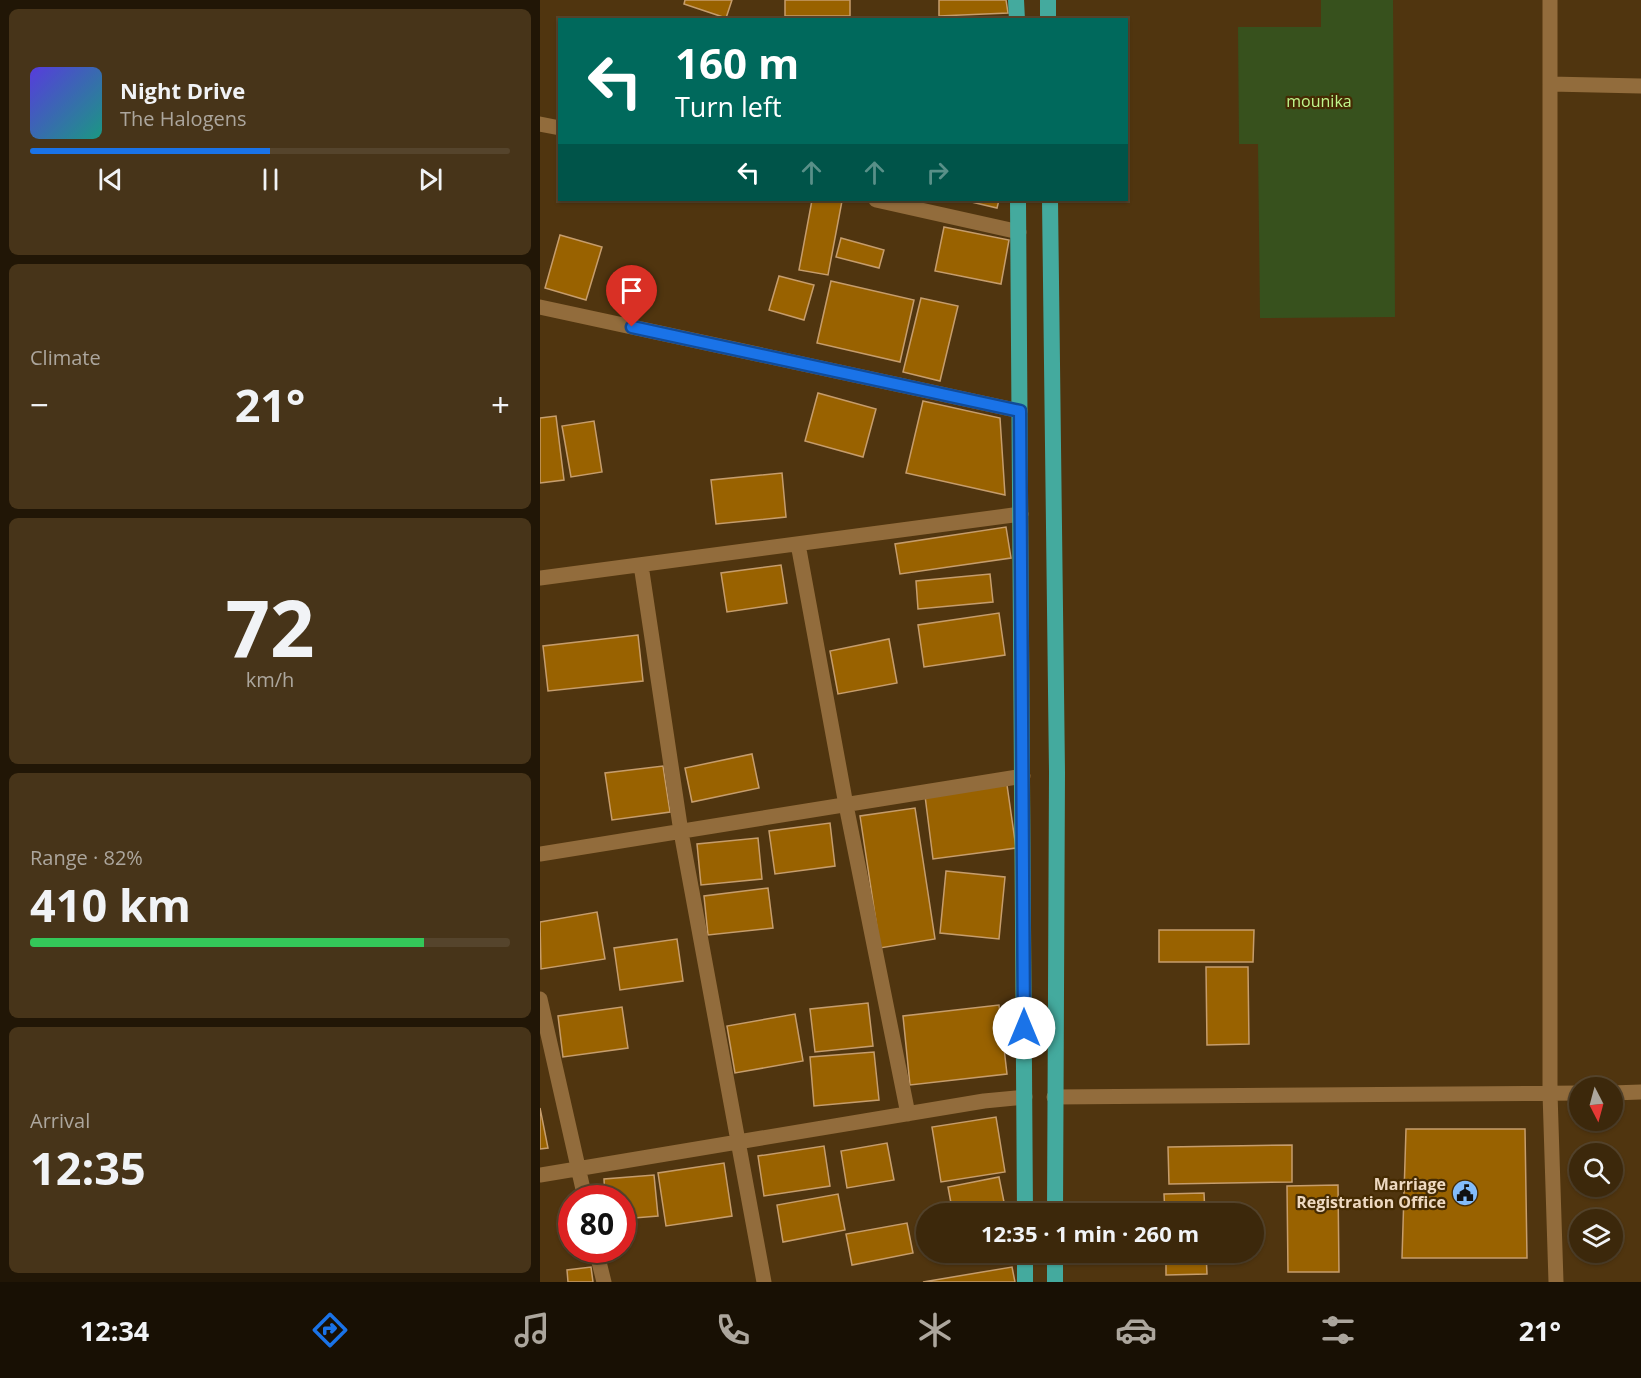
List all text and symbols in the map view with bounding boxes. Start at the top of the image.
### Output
text: 160 m [675,34,799,91]
icon: left [576,42,654,120]
text: Night Drive [120,75,245,105]
text: Turn left [675,88,782,125]
park label: mounika [1286,90,1352,112]
text: The Halogens [120,105,247,132]
icon: left [732,156,765,189]
icon: ahead [795,156,828,189]
icon: ahead [858,156,891,189]
icon: right [921,156,954,189]
icon: previous [94,163,127,196]
icon: pause [254,163,287,196]
icon: next [414,163,447,196]
pin [606,265,657,327]
icon: arrive [615,274,648,307]
text: Climate [30,344,101,371]
text: 21° [235,374,305,435]
text: − [30,382,49,427]
text: + [491,382,510,427]
text: 72 [225,574,315,680]
text: km/h [246,666,294,693]
text: Range · 82% [30,844,143,871]
text: 410 km [30,874,191,935]
position arrow [992,996,1056,1060]
north arrow [1569,1077,1623,1131]
map controls [1569,1077,1623,1263]
text: Arrival [30,1107,90,1134]
text: 12:35 [30,1137,146,1198]
button: search [1569,1143,1623,1197]
place label: Marriage Registration Office [1296,1173,1446,1213]
public building icon: Marriage Registration Office [1450,1178,1480,1208]
speed limit sign: 80 [558,1185,636,1263]
button: layers [1569,1209,1623,1263]
text: 12:35 · 1 min · 260 m [981,1218,1199,1248]
icon: directions [309,1309,351,1351]
icon: music [511,1309,553,1351]
icon: phone [712,1309,754,1351]
icon: climate [914,1309,956,1351]
icon: car [1115,1309,1157,1351]
icon: filters [1317,1309,1359,1351]
text: 12:34 [80,1312,149,1349]
text: 21° [1519,1312,1561,1349]

